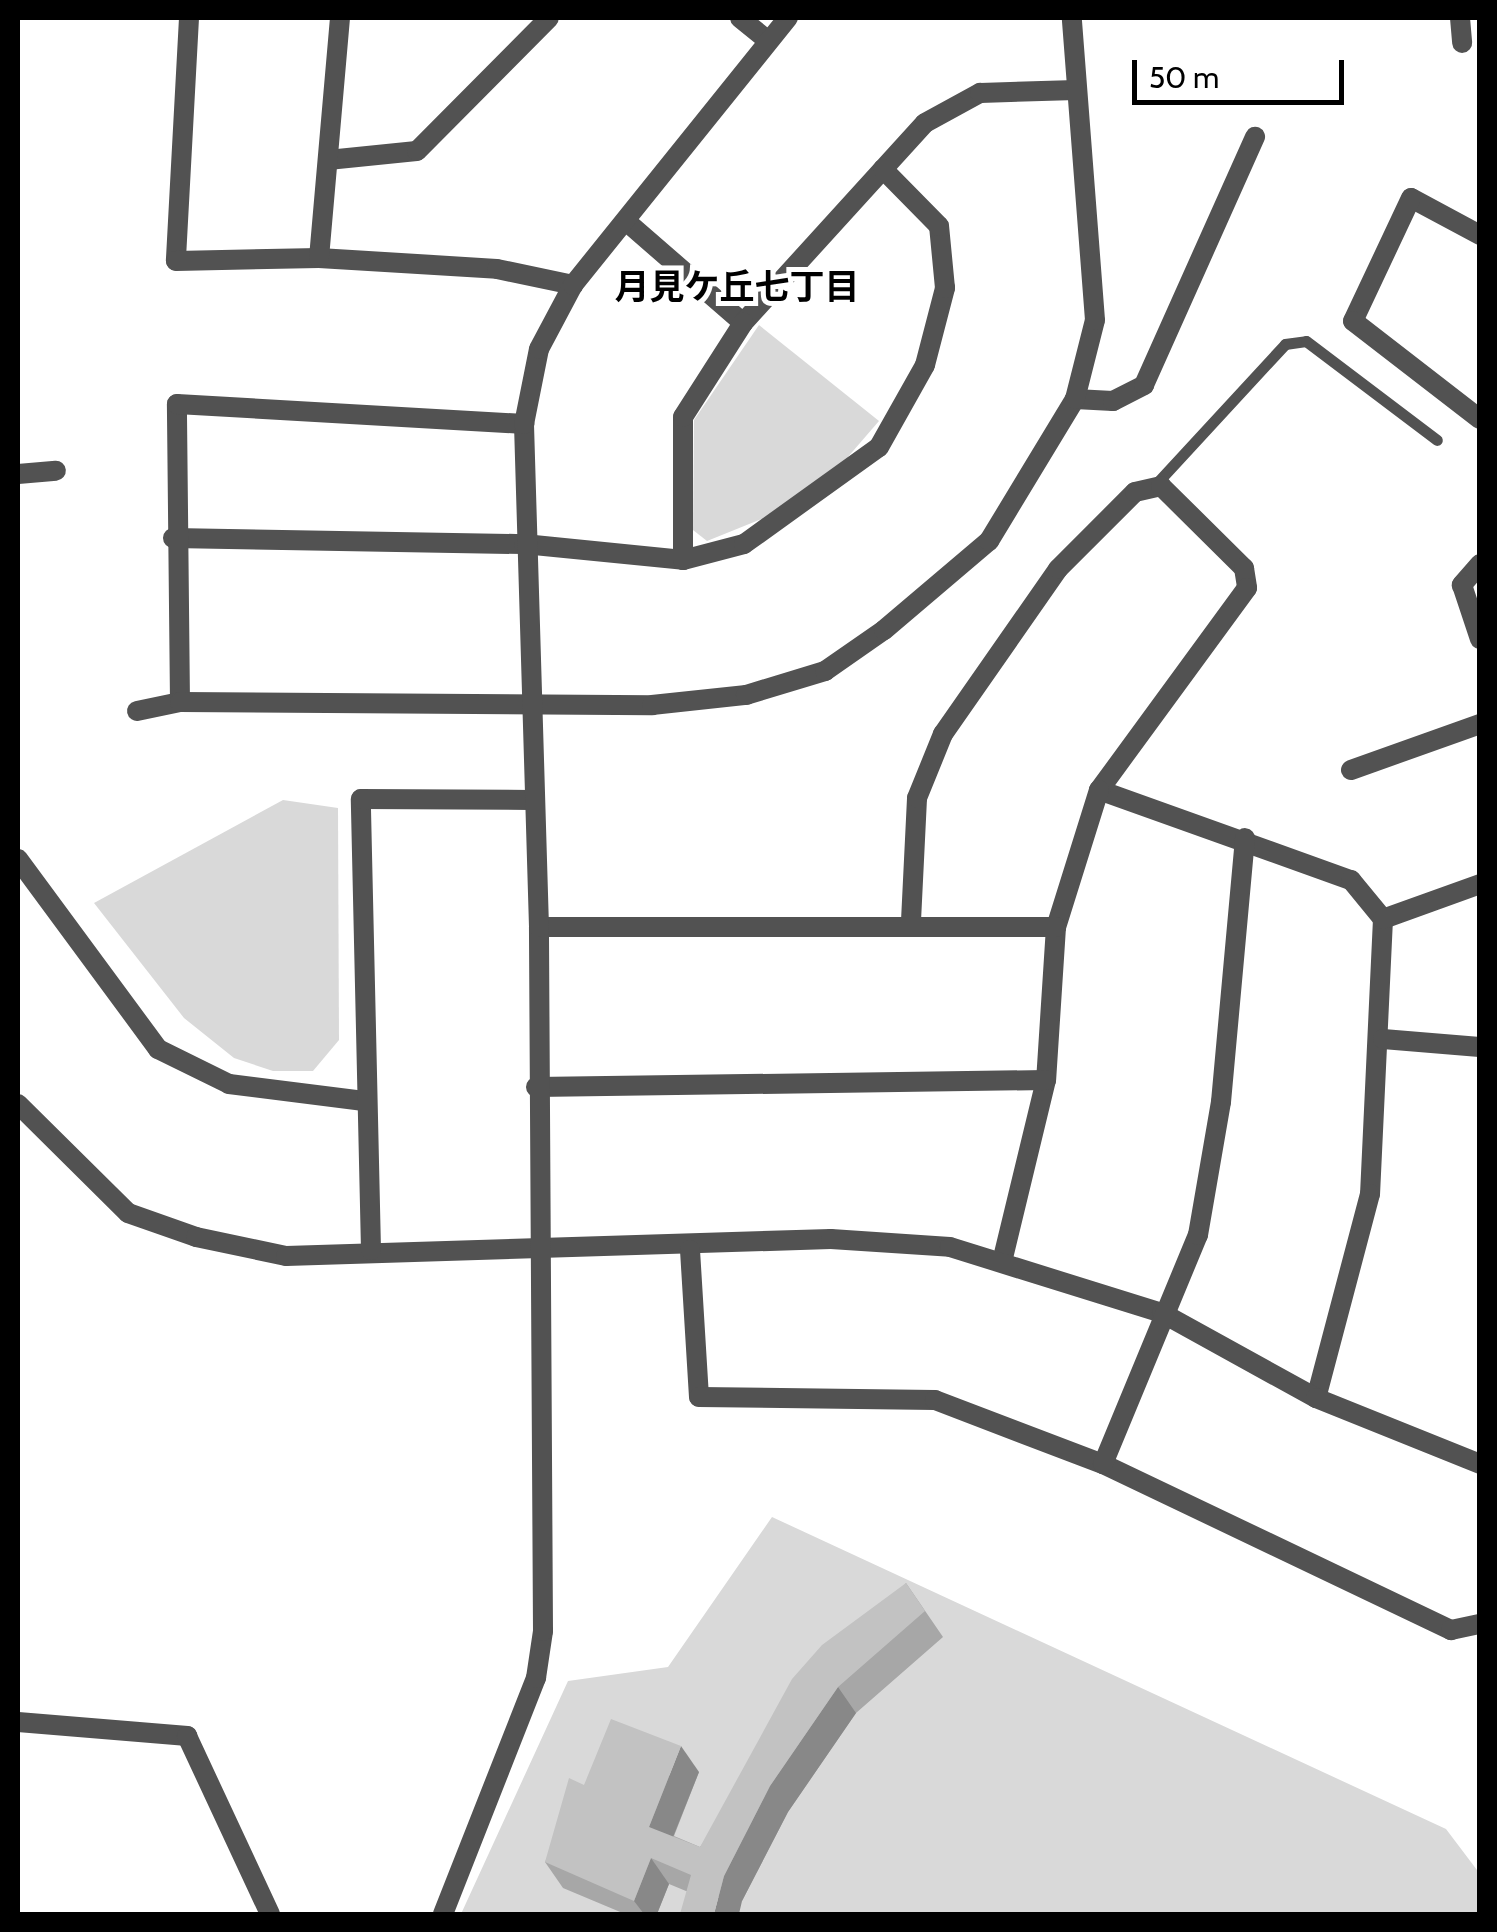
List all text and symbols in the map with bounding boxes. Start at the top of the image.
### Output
scale bar [1137,40,1350,102]
text: 50 m [1149,59,1219,96]
district label: 月見ケ丘七丁目 [615,266,859,308]

